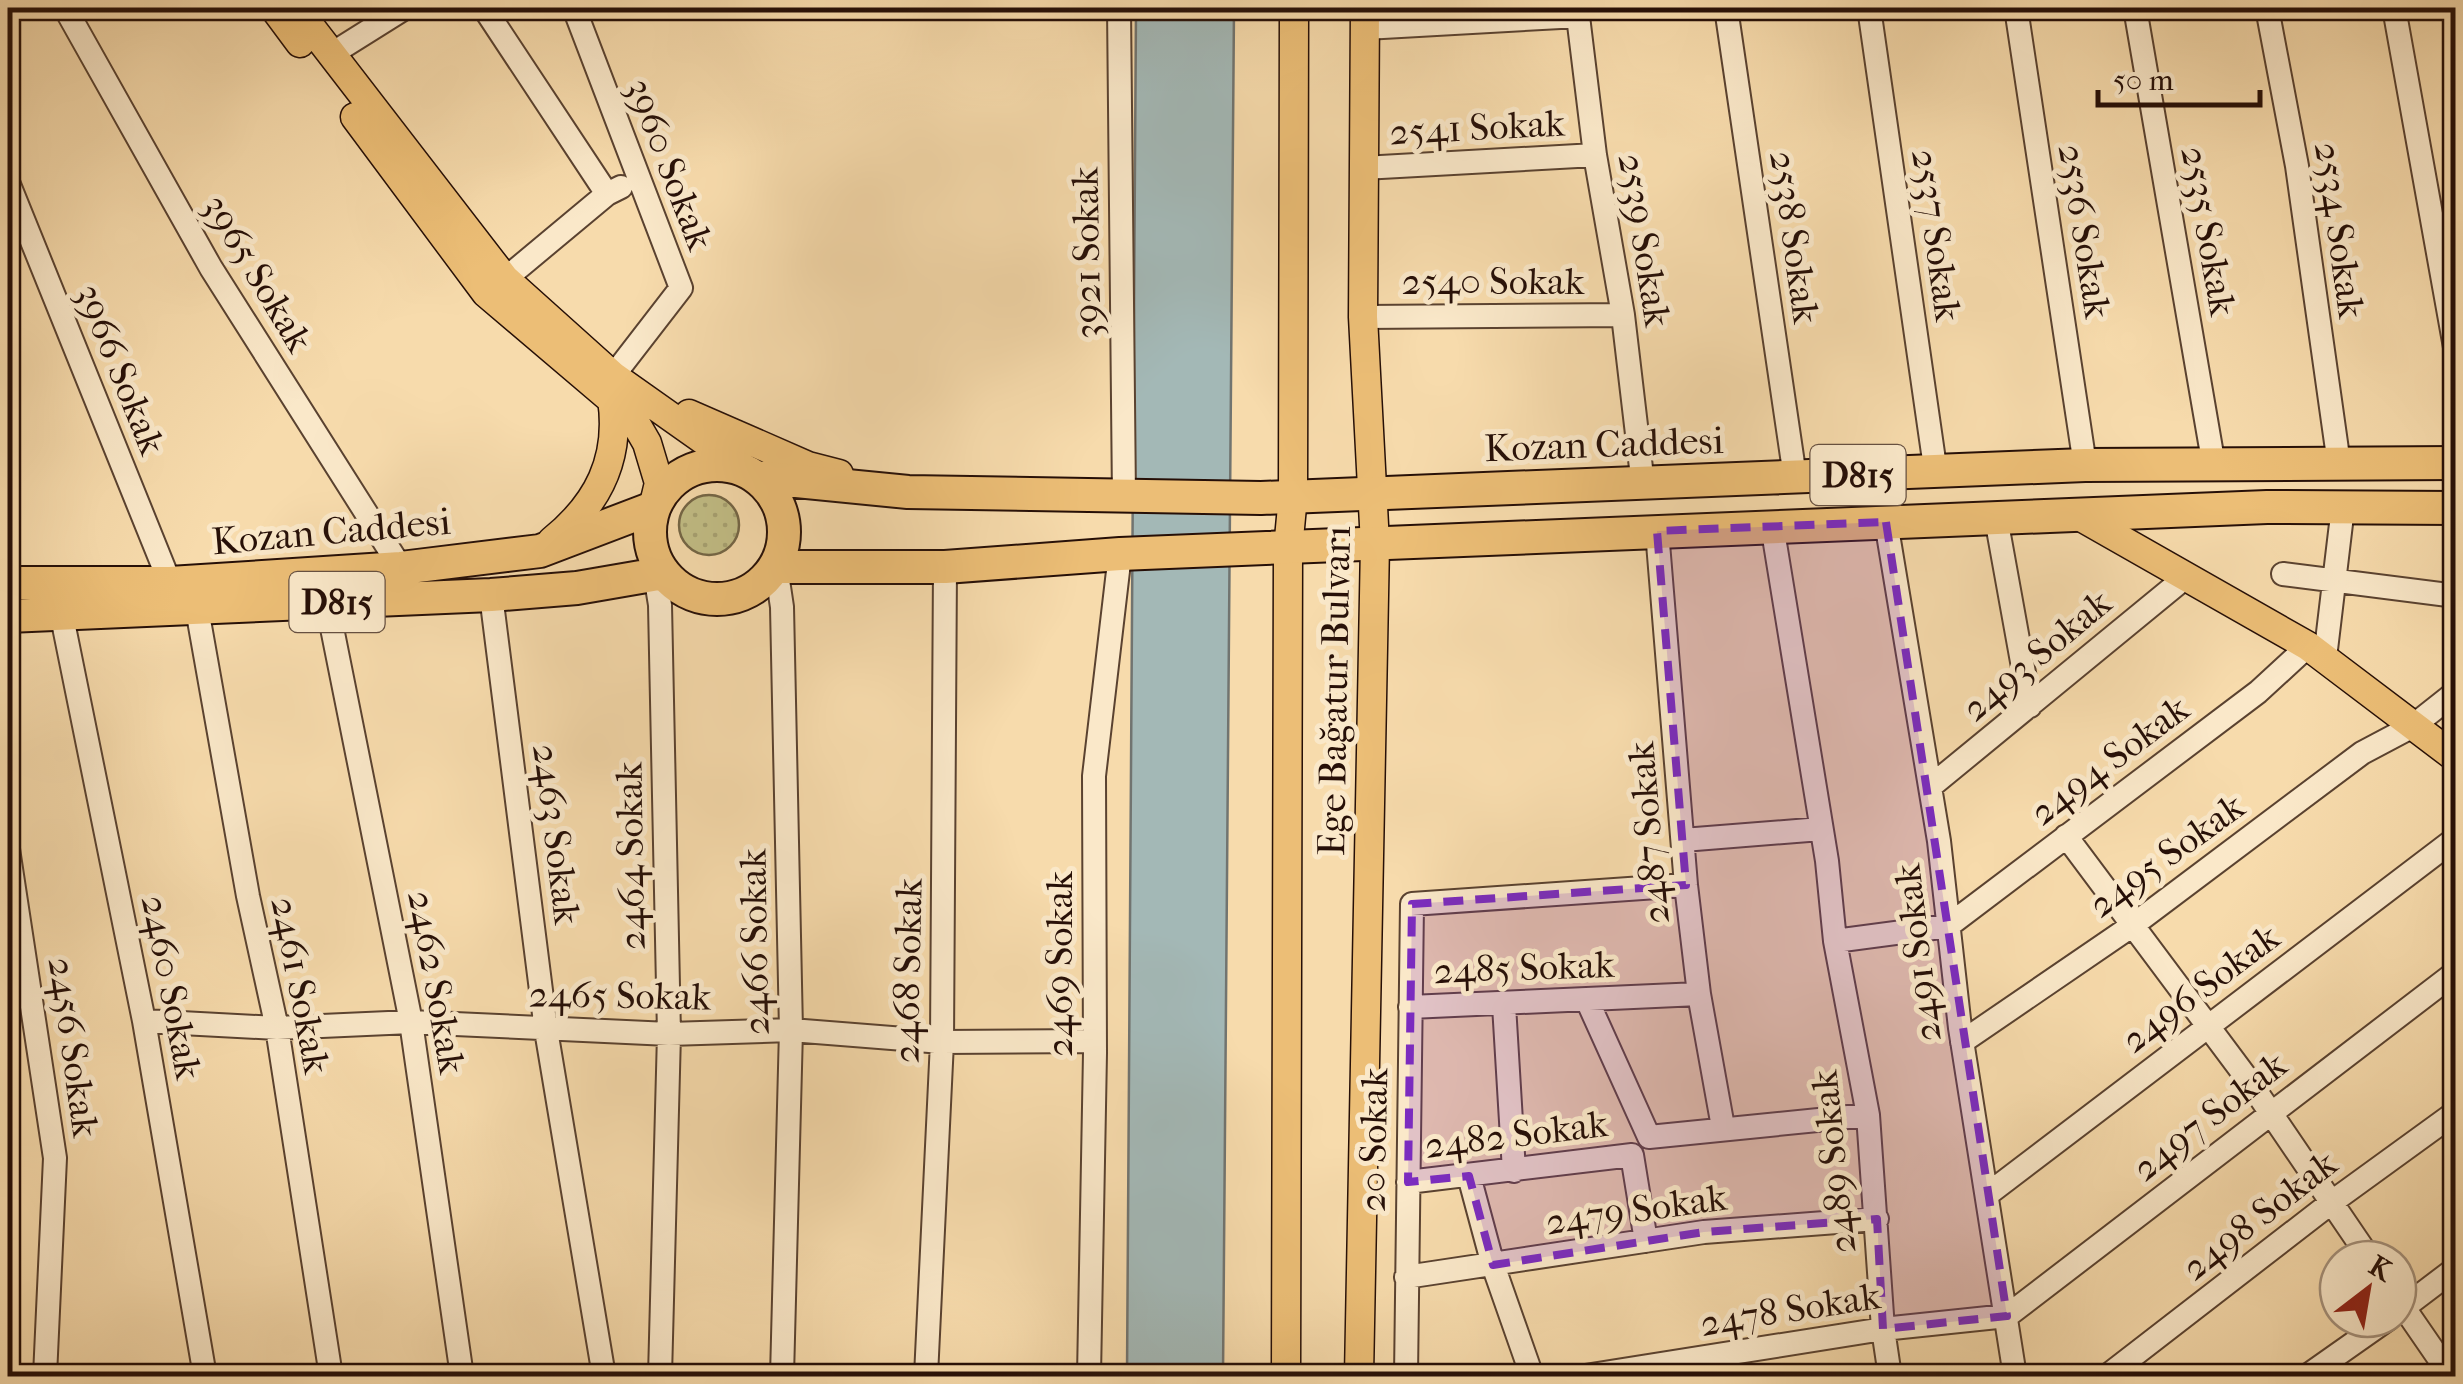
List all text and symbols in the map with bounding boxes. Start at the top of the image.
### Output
scale bar [2098,45,2260,107]
text: 50 m [2113,63,2174,98]
street label: 3960 Sokak [616,72,723,257]
street label: 2541 Sokak [1388,100,1566,155]
street label: 2534 Sokak [2305,139,2374,321]
street label: 2536 Sokak [2049,141,2121,322]
street label: 2535 Sokak [2171,143,2246,320]
street label: 2537 Sokak [1902,146,1971,324]
street label: 2538 Sokak [1760,148,1829,327]
street label: 2539 Sokak [1609,150,1680,330]
street label: 3921 Sokak [1062,166,1110,339]
street label: 3965 Sokak [193,186,322,361]
street label: 2540 Sokak [1402,259,1585,304]
street label: 3966 Sokak [66,277,175,461]
street label: Kozan Caddesi [1484,418,1724,471]
road number: D815 [1810,445,1906,505]
street label: Kozan Caddesi [210,499,452,564]
street label: Ege Bağatur Bulvarı [1309,526,1360,856]
road number: D815 [290,572,384,632]
street label: 2493 Sokak [1953,580,2120,731]
street label: 2494 Sokak [2021,686,2198,835]
street label: 2487 Sokak [1618,740,1679,926]
street label: 2463 Sokak [523,741,590,927]
street label: 2464 Sokak [606,761,655,951]
street label: 2495 Sokak [2080,784,2253,927]
street label: 2466 Sokak [730,848,779,1036]
street label: 2491 Sokak [1884,861,1951,1044]
street label: 2469 Sokak [1037,871,1082,1057]
street label: 2468 Sokak [883,878,932,1064]
street label: 2462 Sokak [398,887,475,1078]
street label: 2460 Sokak [132,891,212,1084]
street label: 2461 Sokak [261,893,340,1078]
street label: 2496 Sokak [2113,914,2288,1062]
street label: 2485 Sokak [1433,942,1616,993]
street label: 2456 Sokak [39,954,108,1140]
street label: 2465 Sokak [528,971,712,1020]
street label: 2497 Sokak [2123,1042,2296,1191]
street label: 20 Sokak [1350,1067,1397,1212]
street label: 2489 Sokak [1801,1067,1866,1256]
street label: 2482 Sokak [1422,1101,1611,1168]
street label: 2498 Sokak [2173,1141,2346,1290]
street label: 2479 Sokak [1543,1174,1730,1244]
north arrow [2318,1239,2418,1339]
text: K [2363,1249,2399,1288]
street label: 2478 Sokak [1697,1273,1884,1346]

